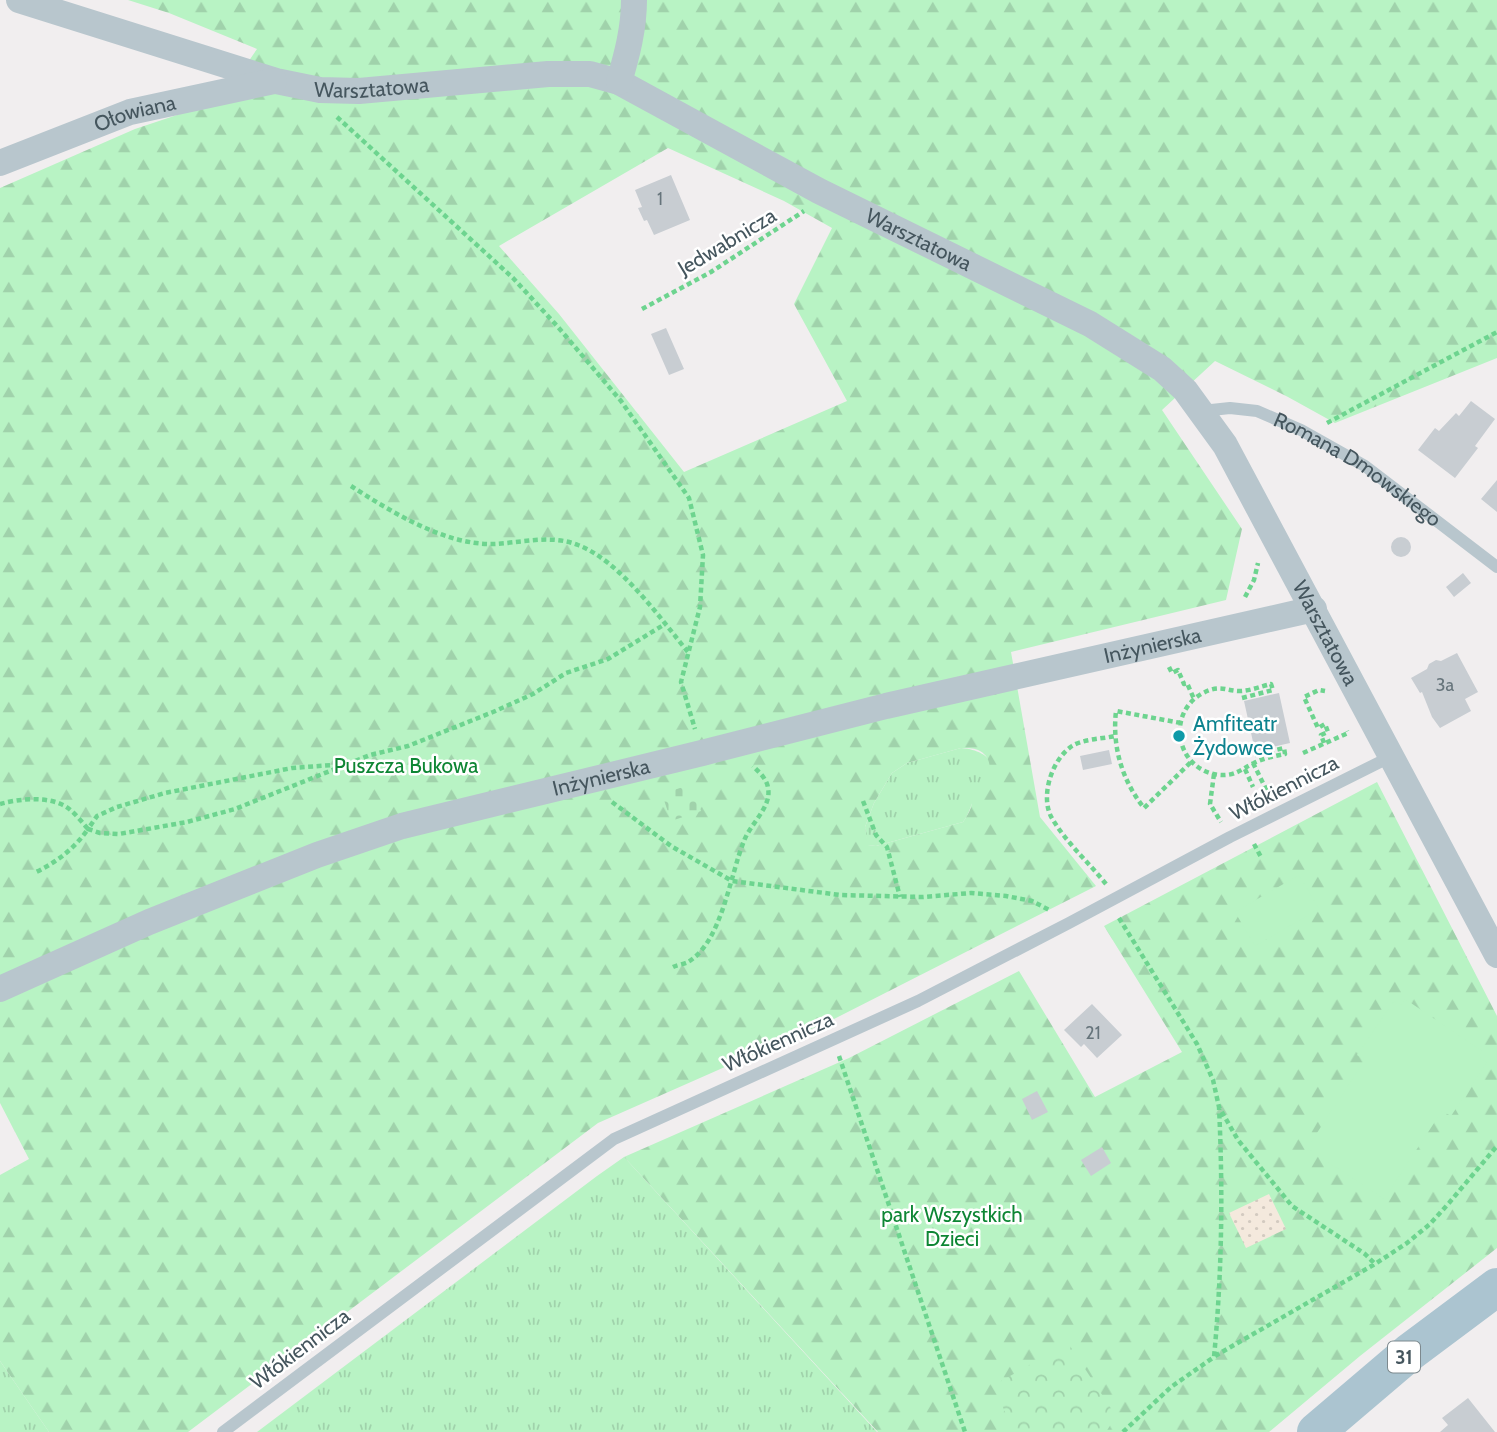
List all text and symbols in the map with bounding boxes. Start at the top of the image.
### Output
street label: Warsztatowa [314,72,430,103]
street label: Ołowiana [90,90,178,137]
house number: 1 [657,188,663,210]
street label: Jedwabnicza [672,203,780,281]
street label: Warsztatowa [862,203,976,276]
street label: Romana Dmowskiego [1270,407,1446,532]
street label: Warsztatowa [1288,576,1364,689]
street label: Inżynierska [1101,622,1204,668]
house number: 3a [1436,674,1455,696]
place label: Amfiteatr Żydowce [1193,711,1277,760]
marker: Amfiteatr Żydowce [1171,728,1187,744]
street label: Włókiennicza [1225,750,1342,826]
park label: Puszcza Bukowa [334,753,478,778]
street label: Inżynierska [550,753,652,801]
street label: Włókiennicza [719,1006,837,1077]
house number: 21 [1085,1022,1101,1044]
park label: park Wszystkich Dzieci [881,1202,1023,1251]
street label: Włókiennicza [245,1303,355,1394]
road number: 31 [1388,1342,1420,1372]

